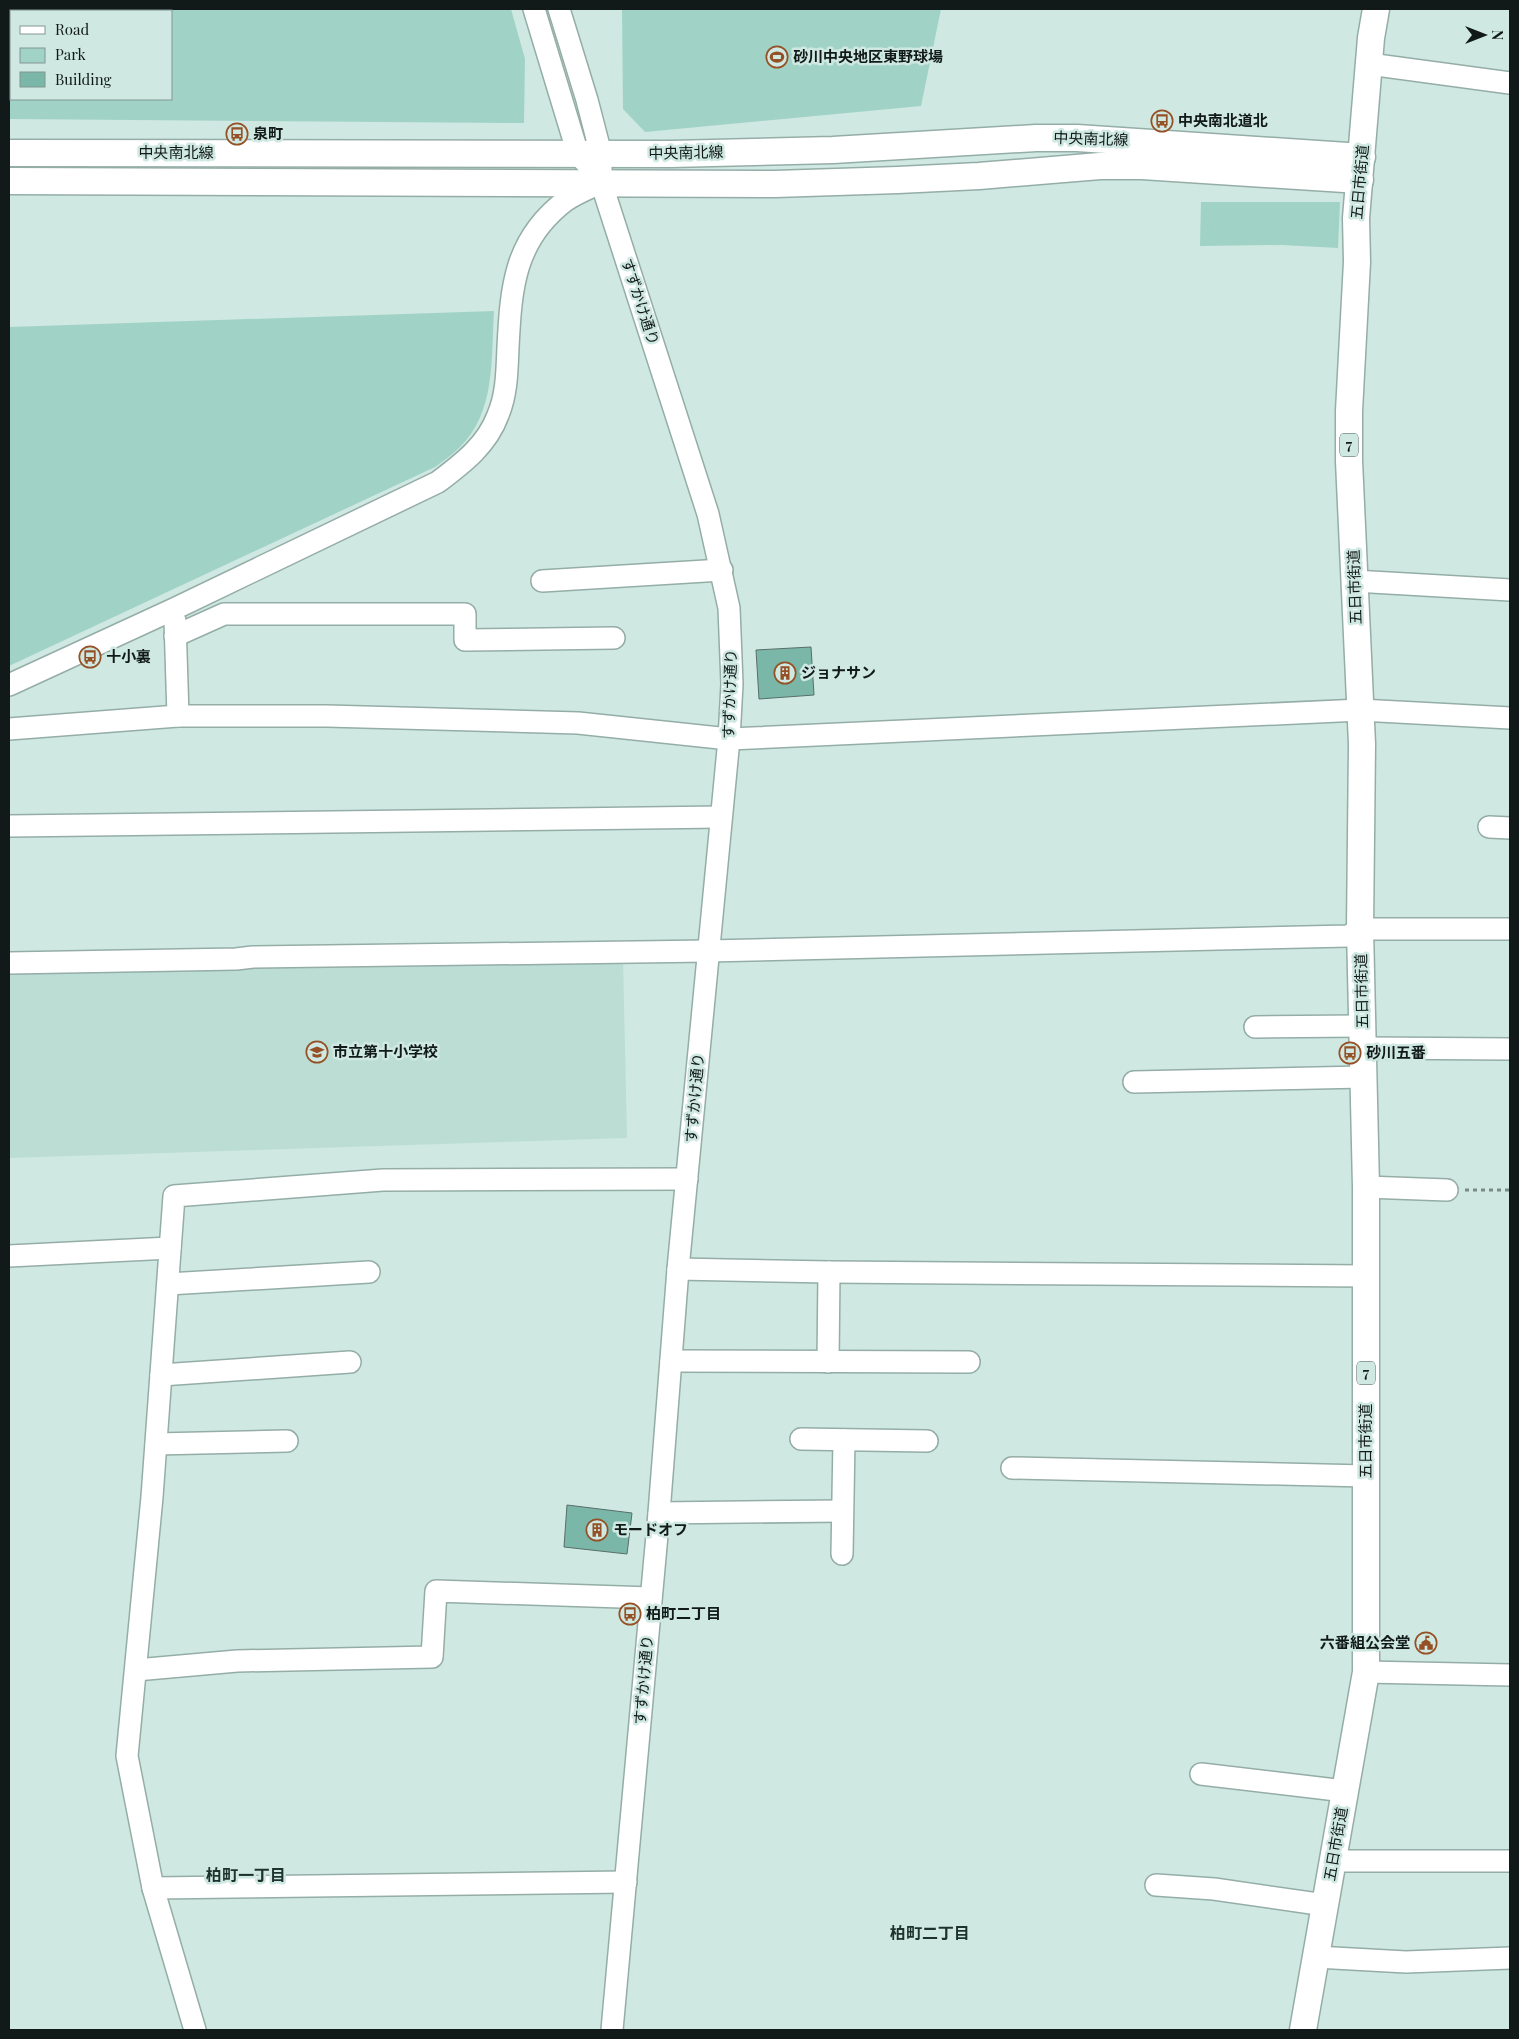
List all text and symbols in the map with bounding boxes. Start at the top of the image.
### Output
legend [10,10,172,100]
north arrow [1459,10,1509,60]
text: Road [55,19,89,39]
text: N [1488,30,1507,40]
text: Park [55,44,87,64]
sports icon: 砂川中央地区東野球場 [765,45,789,69]
place label: 砂川中央地区東野球場 [793,46,943,66]
text: Building [55,69,112,89]
bus stop icon: 中央南北道北 [1150,109,1174,133]
place label: 中央南北道北 [1178,110,1268,130]
bus stop icon: 泉町 [225,122,249,146]
place label: 泉町 [253,123,283,143]
street label: 中央南北線 [1053,127,1129,149]
street label: 中央南北線 [648,141,724,163]
street label: 中央南北線 [138,142,214,162]
street label: 五日市街道 [1346,144,1372,220]
street label: すずかけ通り [618,256,664,348]
road number: 7 [1340,434,1358,456]
street label: 五日市街道 [1343,549,1365,625]
bus stop icon: 十小裏 [78,645,102,669]
place label: 十小裏 [106,646,151,666]
street label: すずかけ通り [717,649,741,739]
building icon: ジョナサン [773,661,797,685]
place label: ジョナサン [801,662,876,682]
street label: 五日市街道 [1350,953,1372,1029]
school or university icon: 市立第十小学校 [305,1040,329,1064]
place label: 市立第十小学校 [333,1041,438,1061]
bus stop icon: 砂川五番 [1338,1041,1362,1065]
place label: 砂川五番 [1366,1042,1426,1062]
street label: すずかけ通り [680,1052,708,1144]
road number: 7 [1357,1362,1375,1385]
street label: 五日市街道 [1355,1403,1375,1479]
building icon: モードオフ [585,1518,609,1542]
place label: モードオフ [613,1519,688,1539]
bus stop icon: 柏町二丁目 [618,1602,642,1626]
place label: 柏町二丁目 [646,1603,721,1623]
public building icon: 六番組公会堂 [1414,1631,1438,1655]
place label: 六番組公会堂 [1320,1632,1410,1652]
street label: すずかけ通り [629,1634,657,1726]
street label: 五日市街道 [1319,1805,1351,1883]
district label: 柏町一丁目 [206,1864,286,1885]
district label: 柏町二丁目 [890,1922,970,1943]

